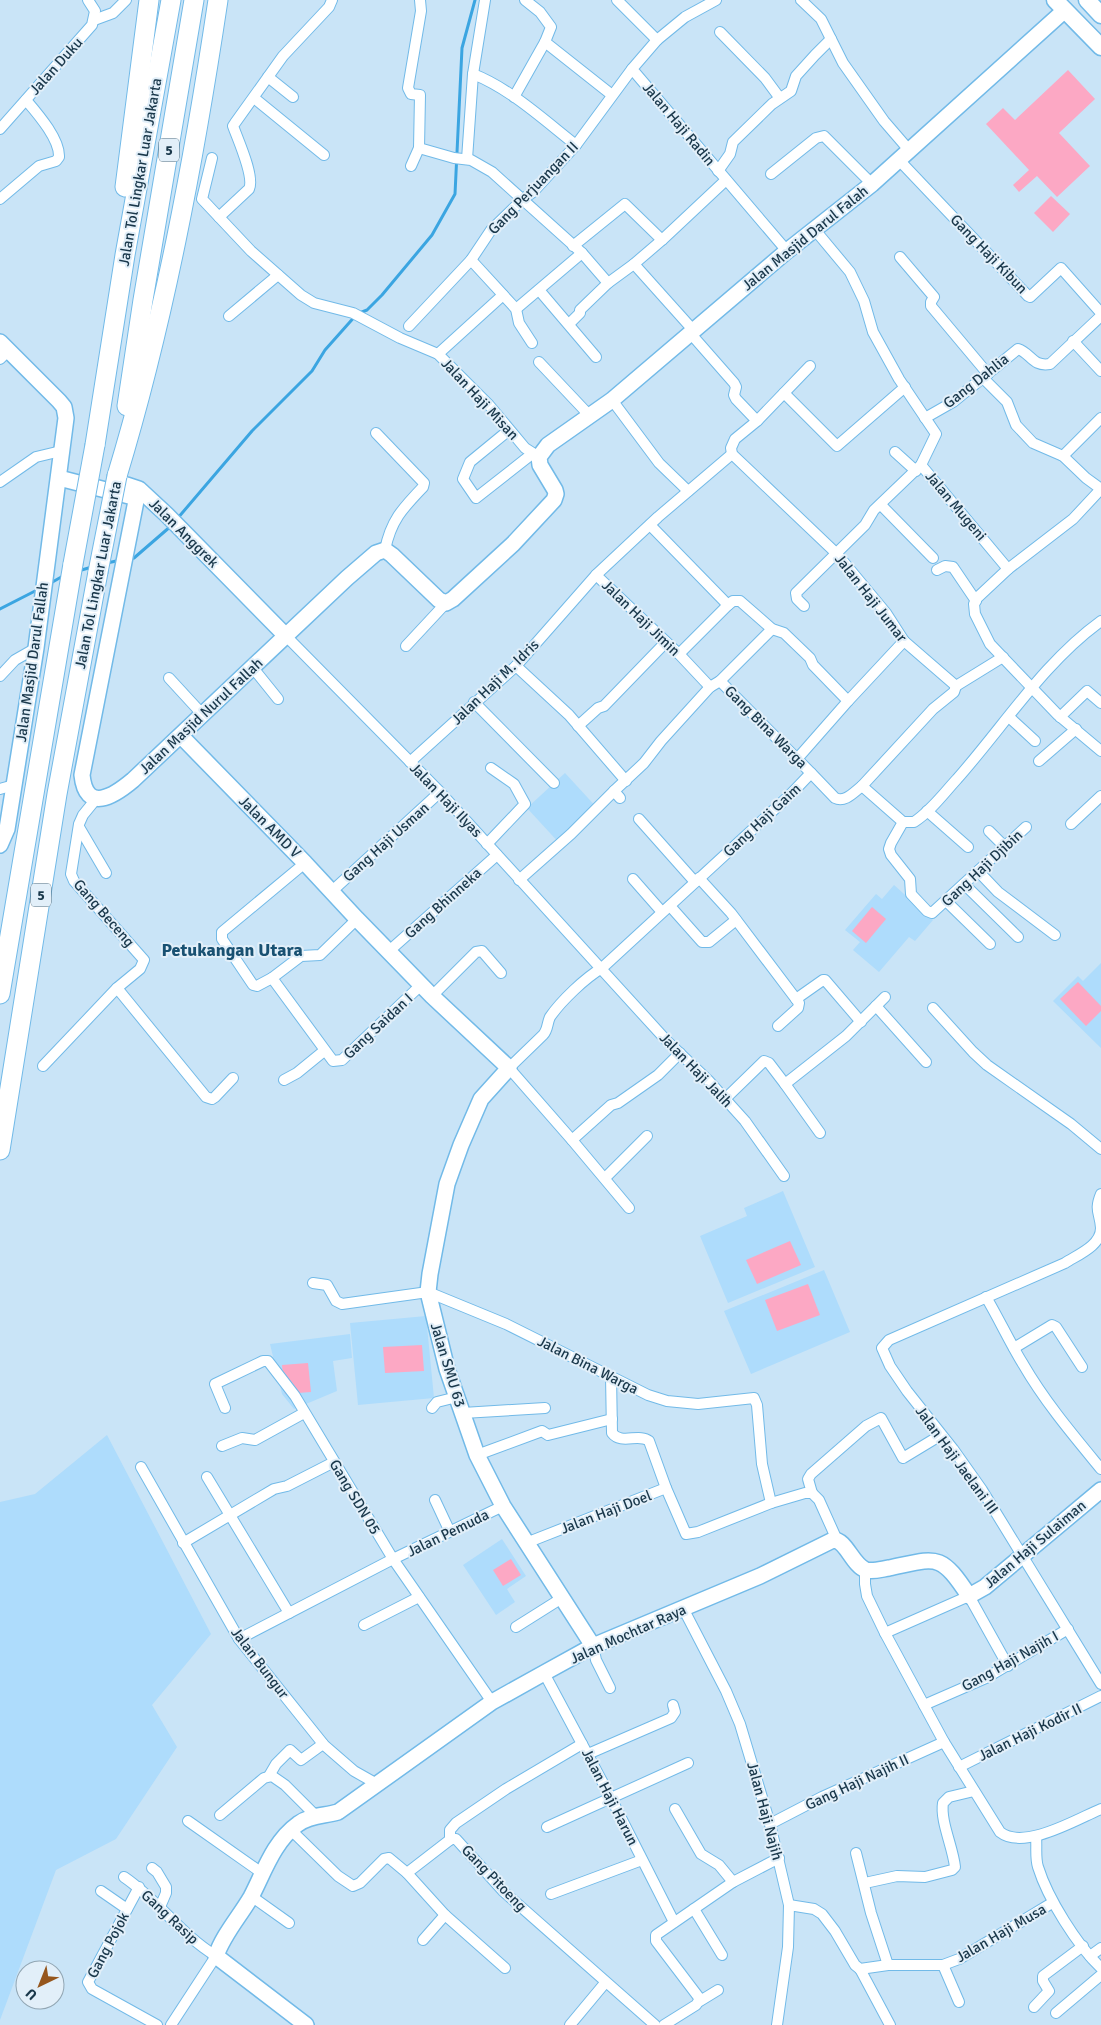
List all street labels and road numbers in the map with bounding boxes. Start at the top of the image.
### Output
street label: Jalan Duku [26,34,86,98]
street label: Jalan Tol Lingkar Luar Jakarta [115,77,165,267]
street label: Jalan Haji Radin [639,79,719,169]
road number: 5 [159,138,179,162]
street label: Gang Perjuangan II [484,138,582,238]
street label: Jalan Masjid Darul Falah [738,182,872,294]
street label: Gang Haji Kibun [947,211,1031,297]
street label: Gang Dahlia [940,350,1012,412]
street label: Jalan Haji Misan [438,354,522,444]
street label: Jalan Mugeni [922,467,990,545]
street label: Jalan Tol Lingkar Luar Jakarta [71,480,125,670]
street label: Jalan Anggrek [145,494,223,572]
street label: Jalan Haji Jumar [831,550,911,646]
street label: Jalan Haji Jimin [598,576,684,660]
street label: Jalan Masjid Darul Fallah [12,581,52,743]
street label: Jalan Haji M. Idris [447,635,543,728]
street label: Jalan Masjid Nurul Fallah [135,654,267,778]
street label: Gang Bina Warga [721,682,811,772]
street label: Jalan Haji Ilyas [406,759,486,841]
street label: Gang Haji Gaim [720,780,804,860]
street label: Jalan AMD V [235,792,305,862]
street label: Gang Haji Usman [339,799,433,885]
street label: Gang Haji Djibin [938,826,1026,910]
street label: Gang Bhinneka [401,864,485,942]
street label: Gang Beceng [70,875,138,951]
road number: 5 [31,884,51,906]
street label: Gang Saidan I [340,989,416,1063]
street label: Jalan Haji Jalih [656,1029,736,1111]
street label: Jalan SMU 63 [427,1321,469,1409]
street label: Jalan Bina Warga [535,1332,641,1398]
street label: Jalan Haji Jaelani III [912,1403,1002,1517]
street label: Gang SDN 05 [326,1456,384,1538]
street label: Jalan Haji Doel [558,1486,654,1538]
street label: Jalan Haji Sulaiman [981,1496,1089,1592]
street label: Jalan Pemuda [404,1505,492,1561]
street label: Jalan Mochtar Raya [567,1600,689,1668]
street label: Jalan Bungur [227,1624,293,1703]
street label: Gang Haji Najih I [958,1627,1062,1695]
street label: Jalan Haji Kodir II [975,1699,1085,1765]
street label: Jalan Haji Harun [578,1746,642,1848]
street label: Gang Haji Najih II [802,1750,912,1814]
street label: Jalan Haji Najih [743,1760,787,1862]
street label: Gang Pitoeng [458,1841,530,1915]
street label: Gang Rasip [138,1886,202,1948]
street label: Jalan Haji Musa [953,1900,1049,1966]
street label: Gang Pojok [83,1909,133,1981]

